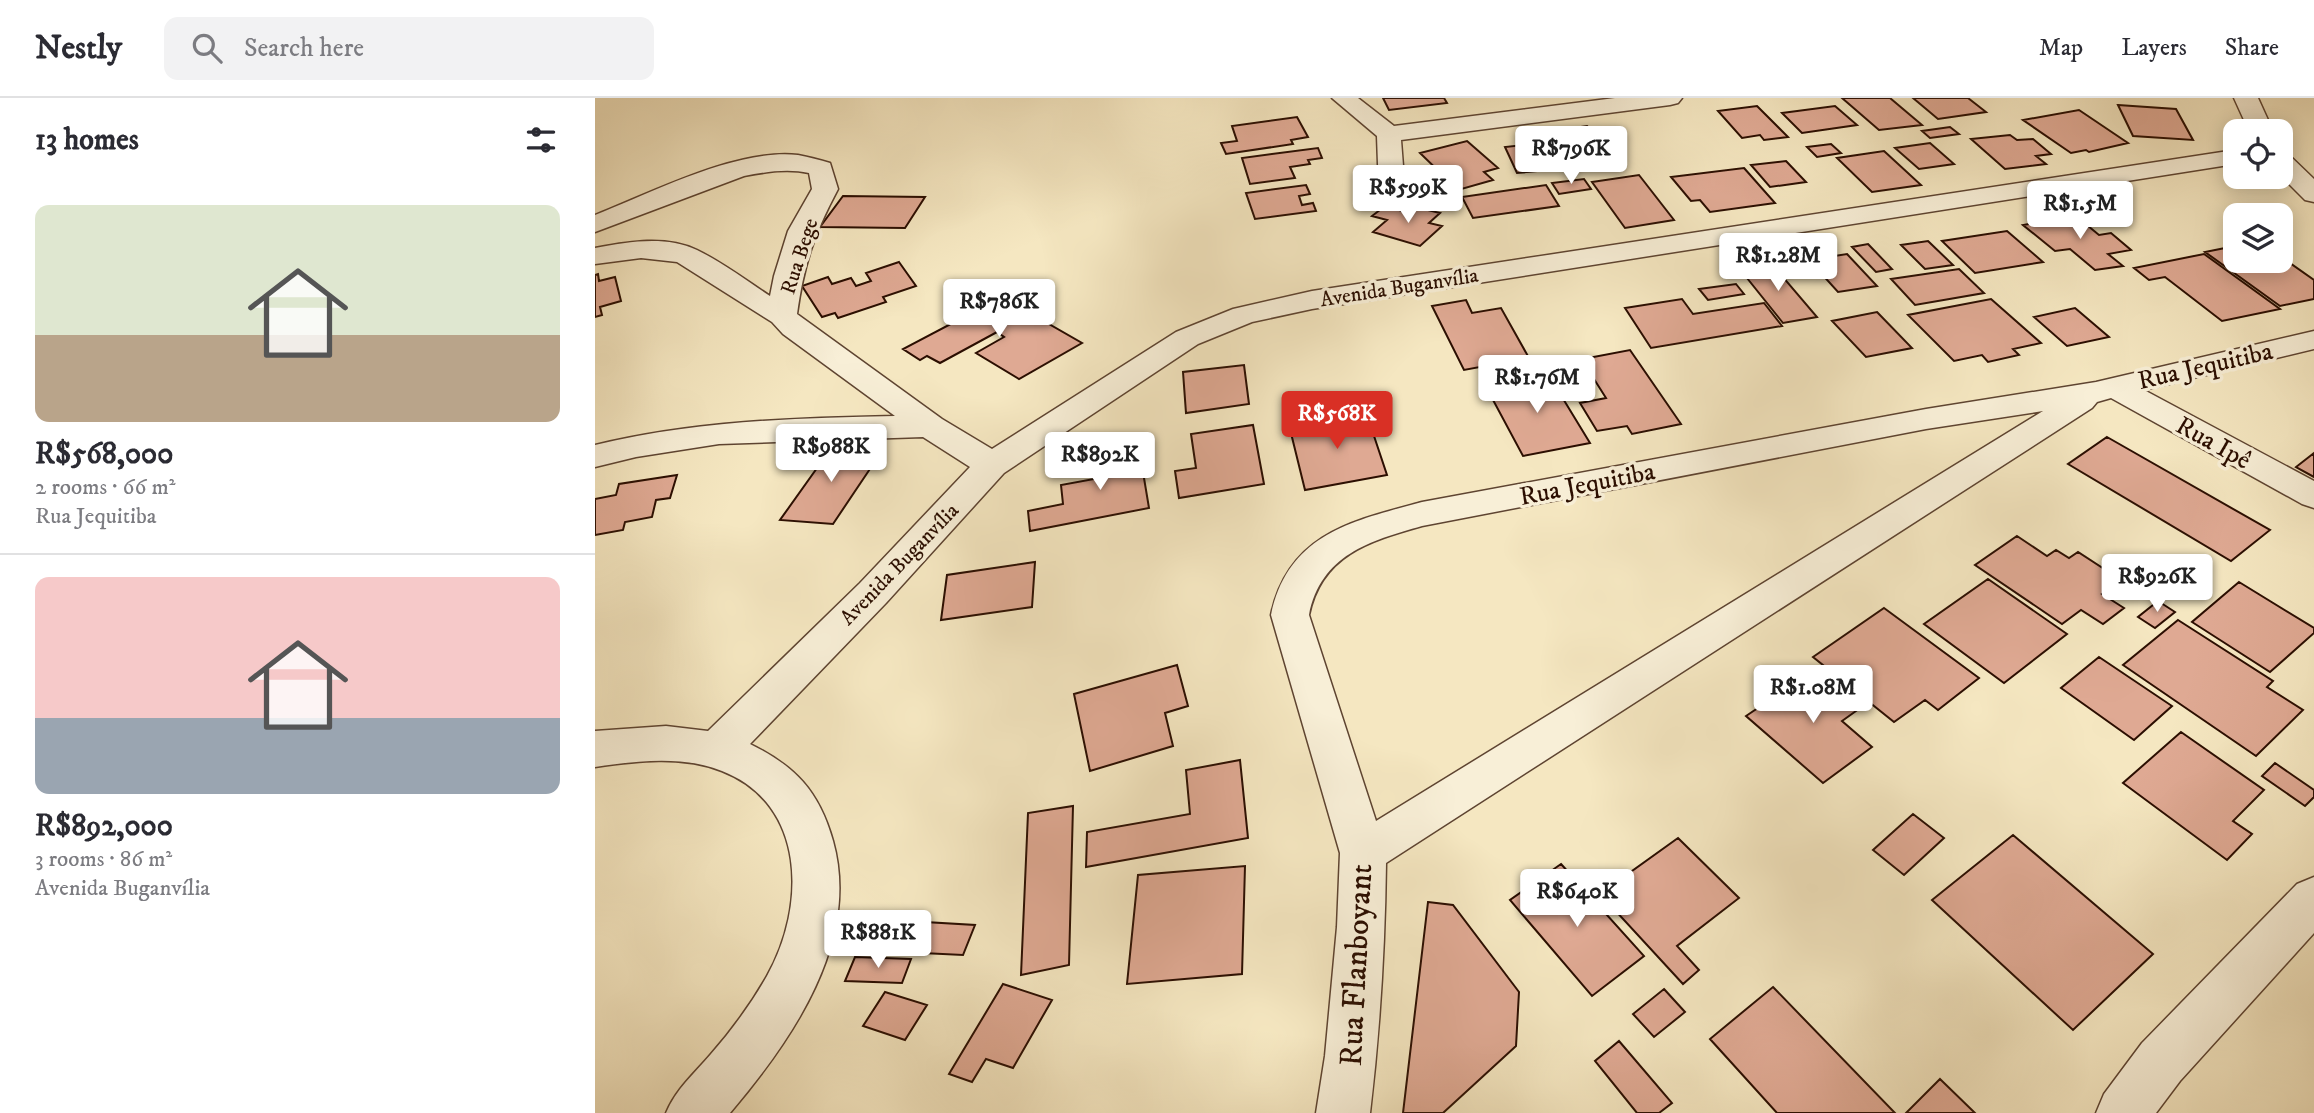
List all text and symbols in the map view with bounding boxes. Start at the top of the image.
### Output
search box [164,17,654,80]
text: Nestly [35,28,122,69]
icon: search [188,29,226,67]
text: Search here [244,32,364,65]
text: Map [2039,33,2083,63]
text: Layers [2121,33,2187,63]
text: Share [2225,33,2279,63]
map controls [2223,119,2293,273]
button: locate [2223,119,2293,189]
icon: filters [522,121,560,159]
text: 13 homes [35,122,139,159]
pin: R$796K [1514,126,1628,186]
text: R$796K [1531,134,1611,163]
pin: R$599K [1351,166,1465,225]
text: R$599K [1369,173,1447,202]
pin: R$1.5M [2023,181,2137,241]
text: R$1.5M [2043,189,2117,218]
button: layers [2223,203,2293,273]
street label: Rua Bege [775,215,825,298]
pin: R$1.28M [1713,234,1843,293]
text: R$1.28M [1735,241,1821,270]
icon: home [235,250,361,376]
street label: Avenida Buganvília [1318,263,1480,313]
pin: R$786K [942,280,1056,339]
text: R$786K [959,287,1039,316]
street label: Rua Jequitiba [2135,335,2276,398]
pin: R$1.76M [1472,356,1602,415]
text: R$1.76M [1494,363,1580,392]
pin: R$568K [1280,392,1394,451]
text: R$568K [1298,399,1376,428]
street label: Rua Ipê [2170,409,2257,477]
pin: R$988K [774,424,888,484]
text: R$988K [792,432,870,461]
pin: R$892K [1043,432,1157,492]
text: R$568,000 [35,436,173,473]
text: R$892K [1061,440,1139,469]
street label: Rua Jequitiba [1517,455,1658,514]
text: 2 rooms · 66 m² [35,473,175,502]
street label: Avenida Buganvília [835,498,965,631]
text: Rua Jequitiba [35,502,157,531]
pin: R$926K [2100,554,2214,614]
text: R$926K [2118,562,2196,591]
icon: home [235,622,361,748]
pin: R$1.08M [1748,666,1878,725]
text: R$1.08M [1770,673,1856,702]
text: R$892,000 [35,808,173,845]
text: 3 rooms · 86 m² [35,845,172,874]
street label: Rua Flanboyant [1332,863,1382,1067]
pin: R$640K [1520,870,1634,929]
text: Avenida Buganvília [35,874,210,903]
text: R$640K [1536,877,1618,906]
pin: R$881K [821,910,935,970]
text: R$881K [840,918,916,947]

